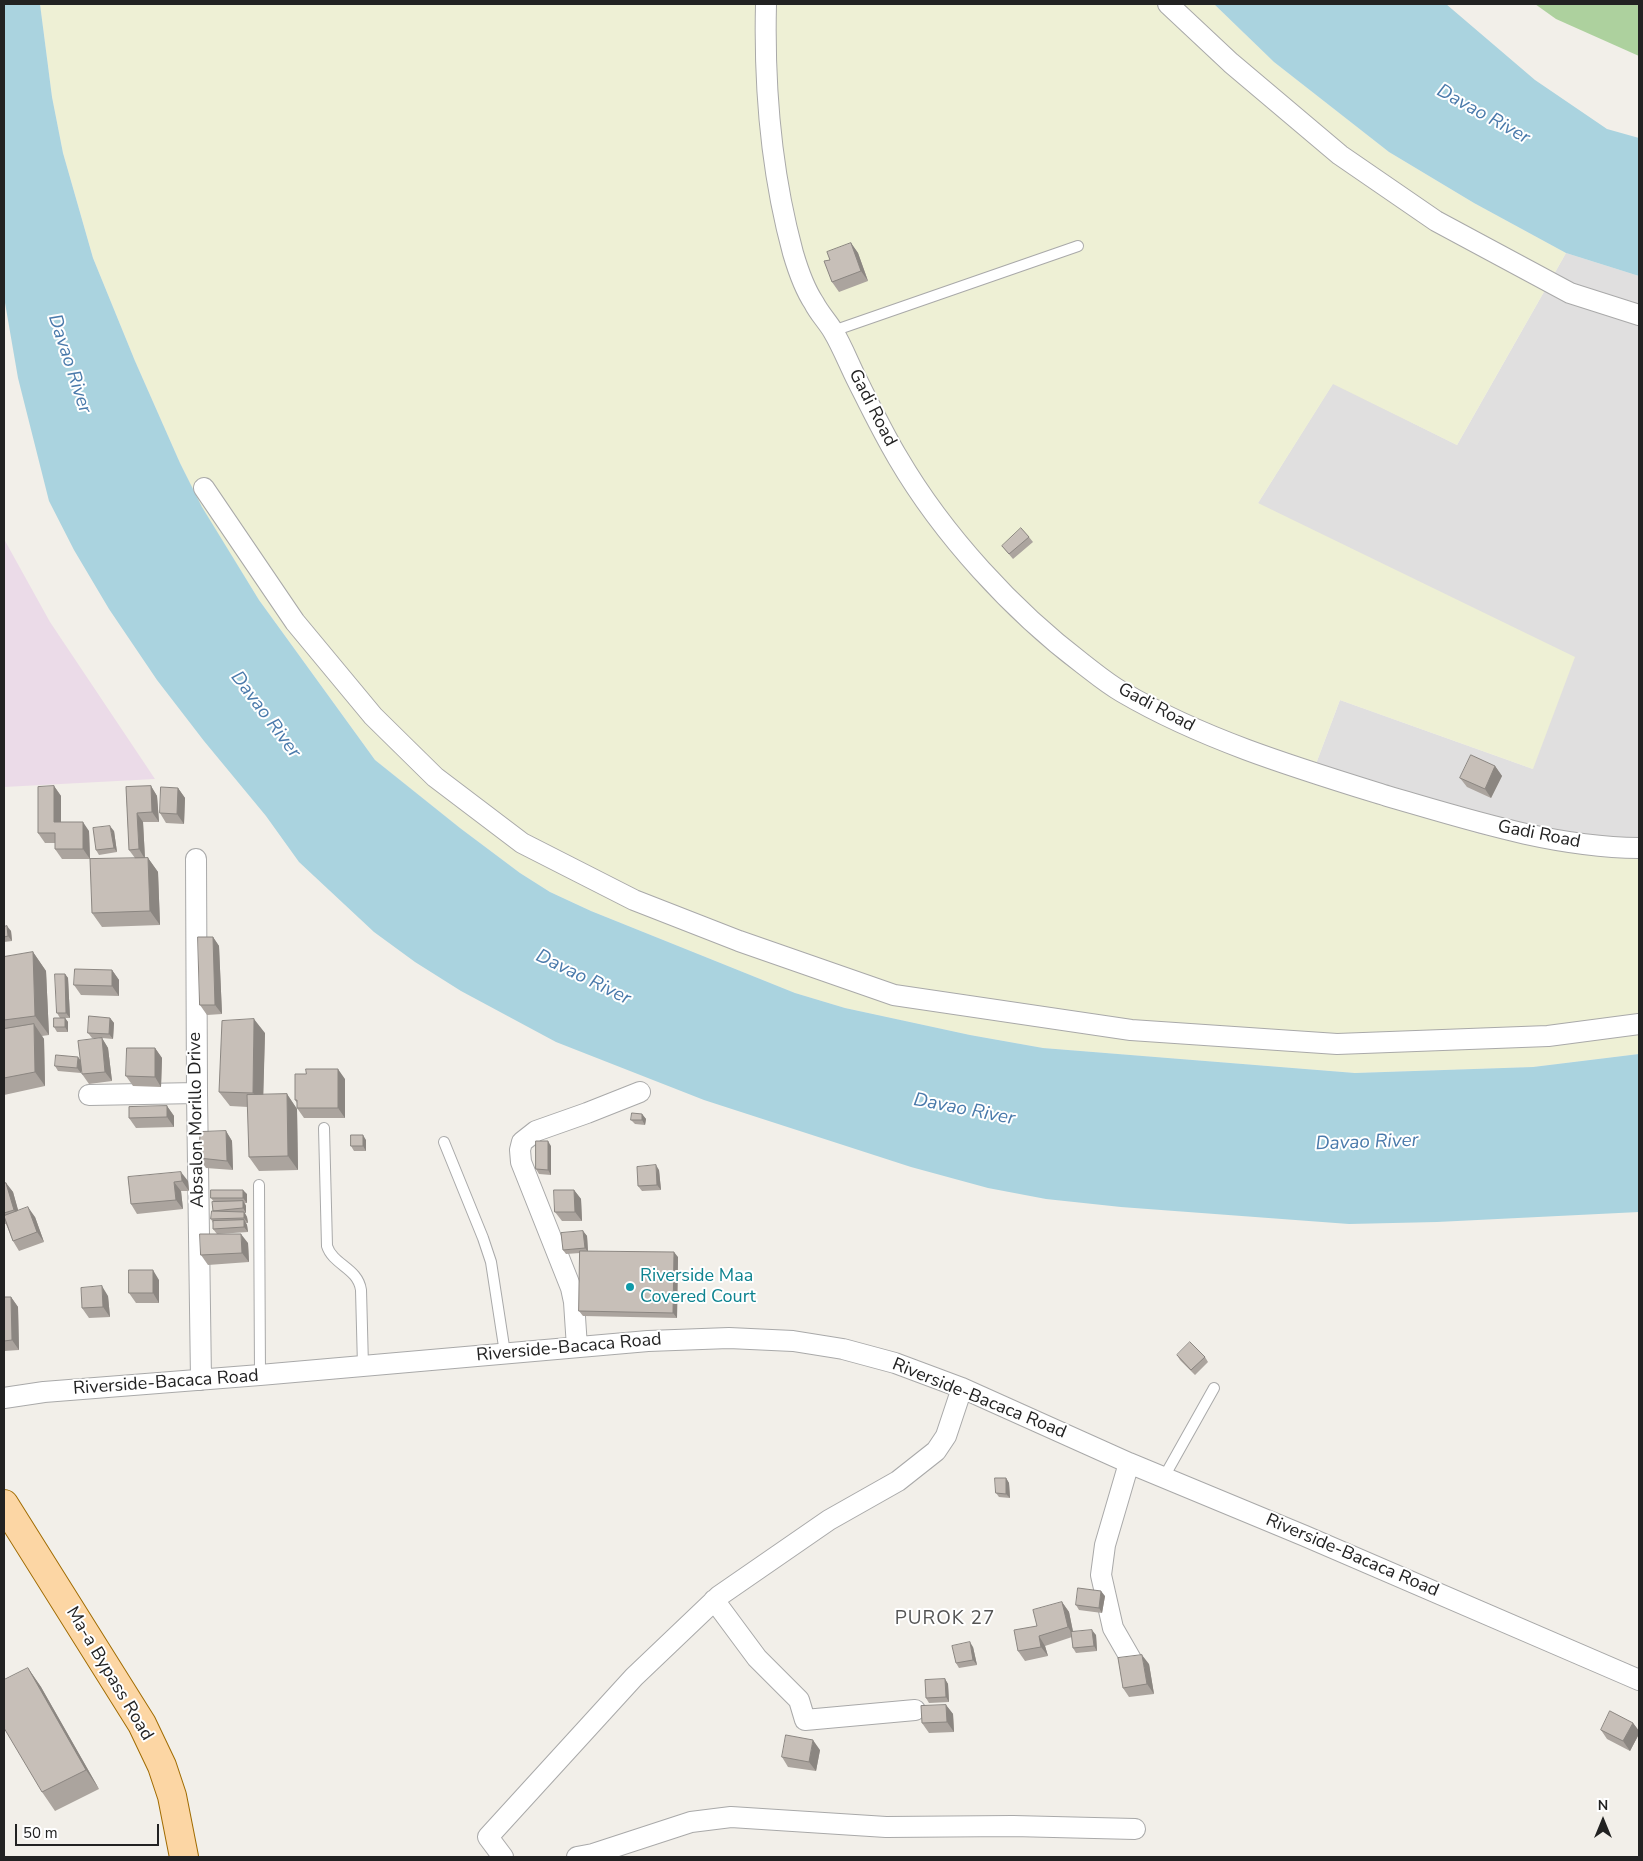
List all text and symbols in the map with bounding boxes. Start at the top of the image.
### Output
water label: Davao River [1432,80,1534,150]
water label: Davao River [42,312,96,416]
street label: Gadi Road [843,366,901,450]
water label: Davao River [225,667,305,763]
street label: Gadi Road [1114,679,1198,737]
street label: Gadi Road [1496,816,1582,854]
water label: Davao River [532,945,634,1011]
street label: Absalon Morillo Drive [185,1032,209,1208]
water label: Davao River [911,1089,1017,1131]
water label: Davao River [1315,1130,1419,1156]
place label: Riverside Maa Covered Court [640,1266,756,1308]
marker: Riverside Maa Covered Court [624,1281,636,1293]
street label: Riverside-Bacaca Road [475,1329,663,1367]
street label: Riverside-Bacaca Road [889,1354,1069,1444]
street label: Riverside-Bacaca Road [73,1366,259,1400]
street label: Riverside-Bacaca Road [1262,1510,1442,1602]
street label: Ma-a Bypass Road [61,1603,157,1745]
district label: PUROK 27 [894,1608,996,1630]
north arrow [1578,1796,1628,1846]
text: N [1598,1796,1608,1815]
scale bar [18,1814,161,1846]
text: 50 m [23,1823,58,1843]

